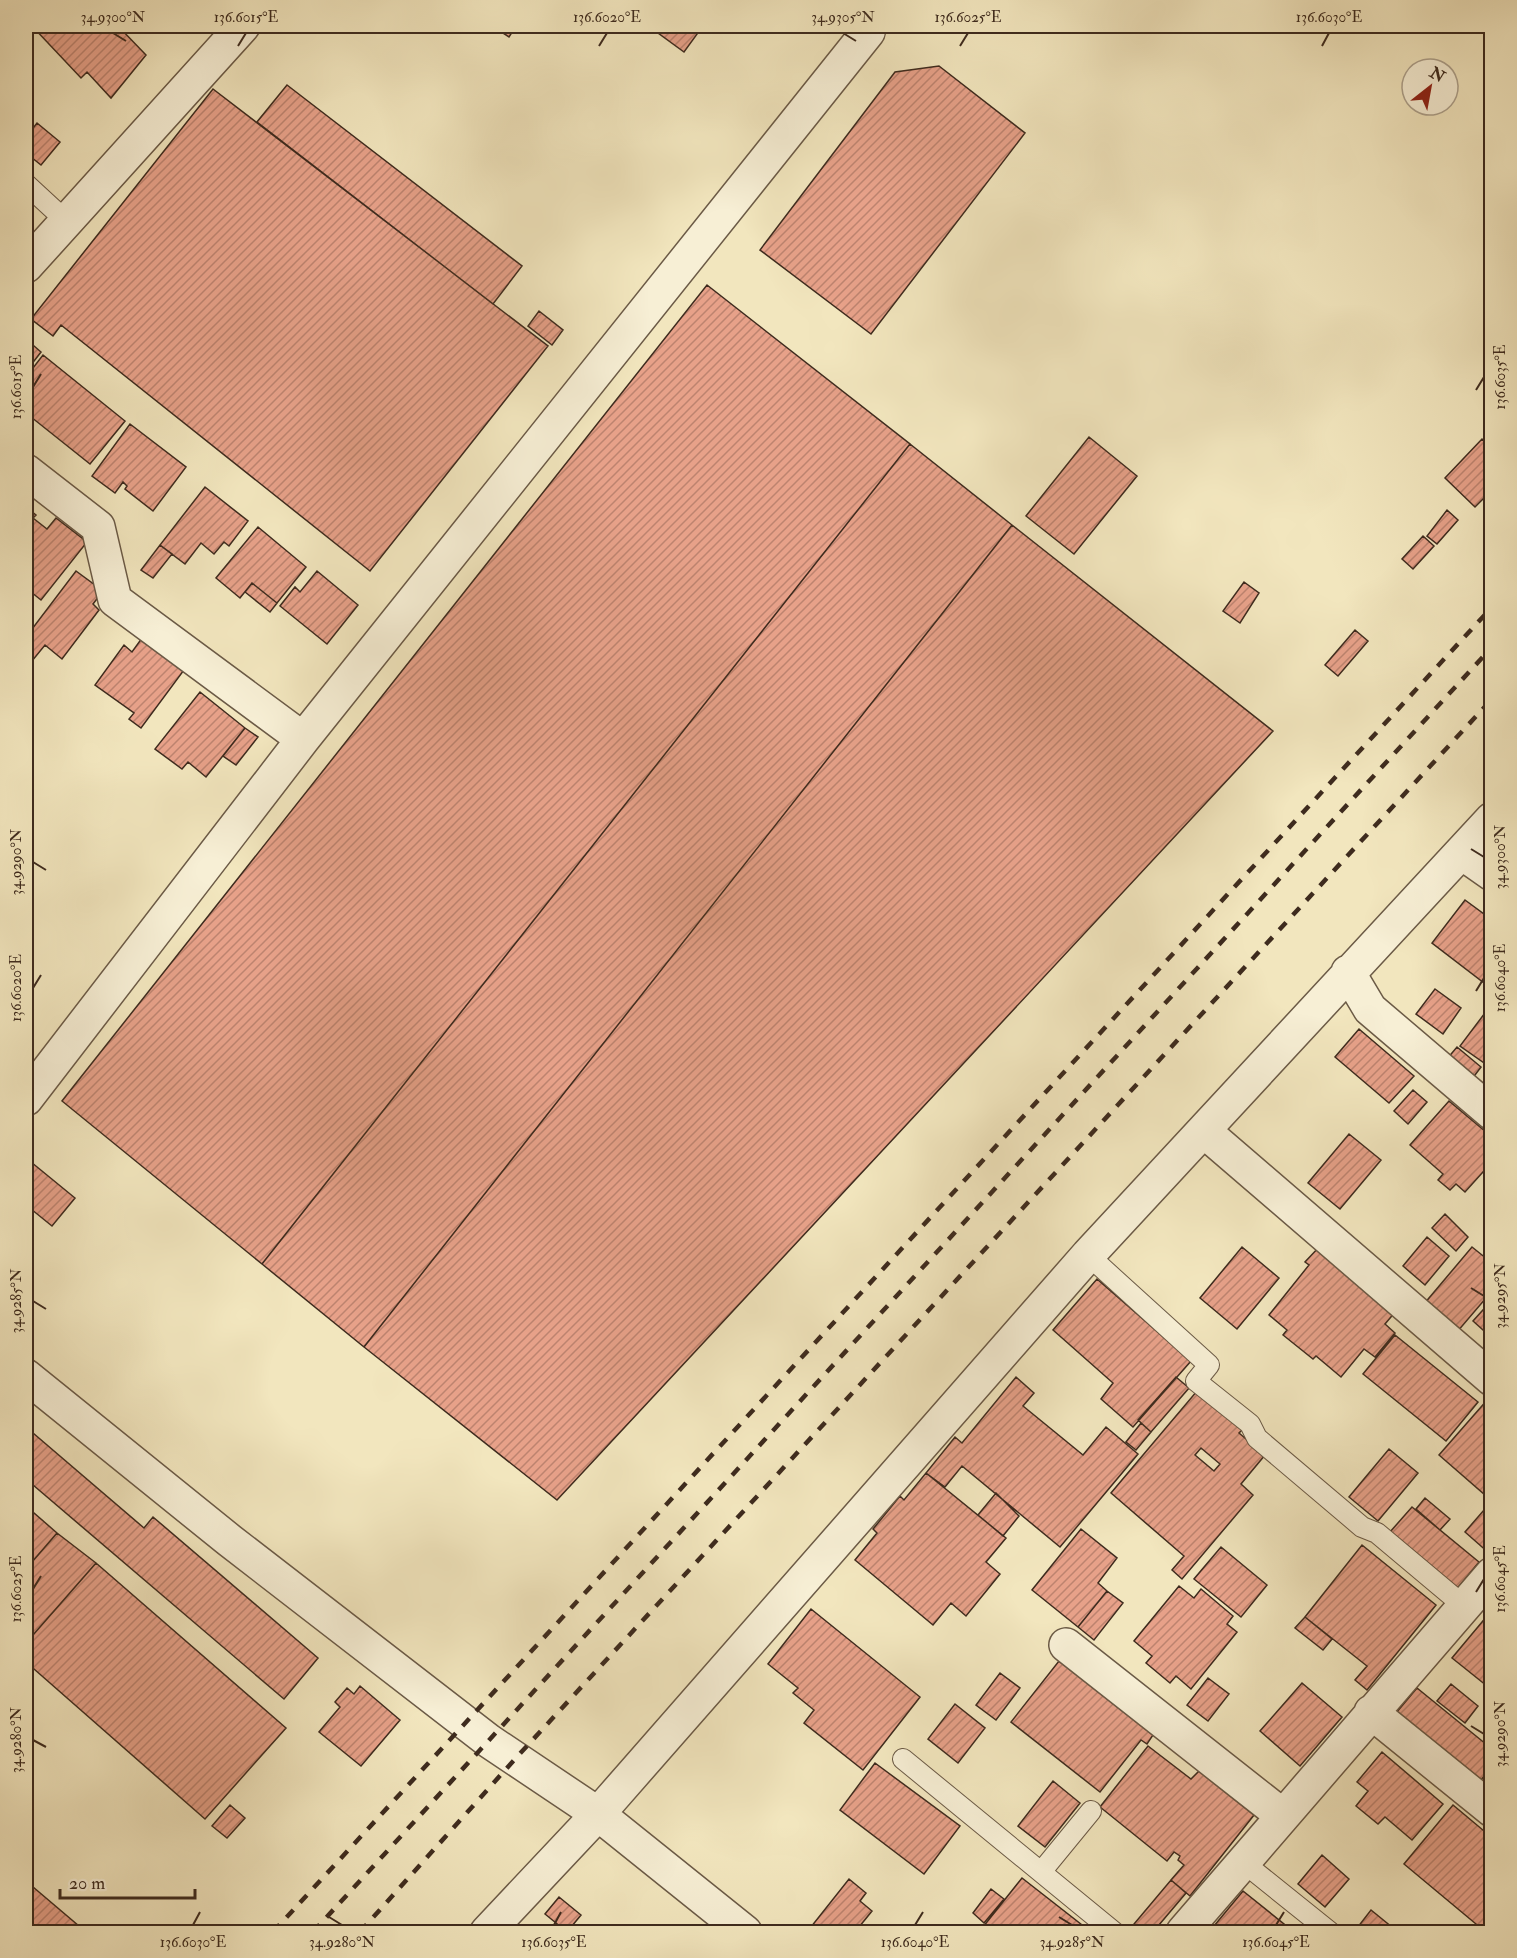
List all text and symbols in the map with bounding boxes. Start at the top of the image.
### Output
text: 34.9300°N [81,8,146,27]
text: 136.6015°E [214,8,279,27]
text: 136.6020°E [573,8,641,27]
text: 34.9305°N [811,8,875,27]
text: 136.6025°E [934,8,1002,27]
text: 136.6030°E [1296,8,1362,27]
north arrow [1400,57,1460,117]
text: N [1425,62,1449,88]
text: 136.6035°E [1491,344,1510,410]
text: 136.6015°E [7,354,26,419]
text: 34.9300°N [1491,824,1510,889]
text: 34.9290°N [7,828,26,895]
text: 136.6040°E [1491,943,1510,1012]
text: 136.6020°E [7,954,26,1022]
text: 34.9295°N [1491,1263,1510,1329]
text: 34.9285°N [7,1268,26,1333]
text: 136.6045°E [1491,1545,1510,1613]
text: 136.6025°E [7,1555,26,1623]
text: 34.9290°N [1491,1700,1510,1767]
text: 34.9280°N [7,1707,26,1773]
scale bar [60,1862,195,1900]
text: 20 m [69,1872,105,1895]
text: 136.6030°E [160,1933,226,1952]
text: 34.9280°N [309,1933,375,1952]
text: 136.6035°E [521,1933,587,1952]
text: 136.6040°E [881,1933,950,1952]
text: 34.9285°N [1040,1933,1105,1952]
text: 136.6045°E [1242,1933,1310,1952]

